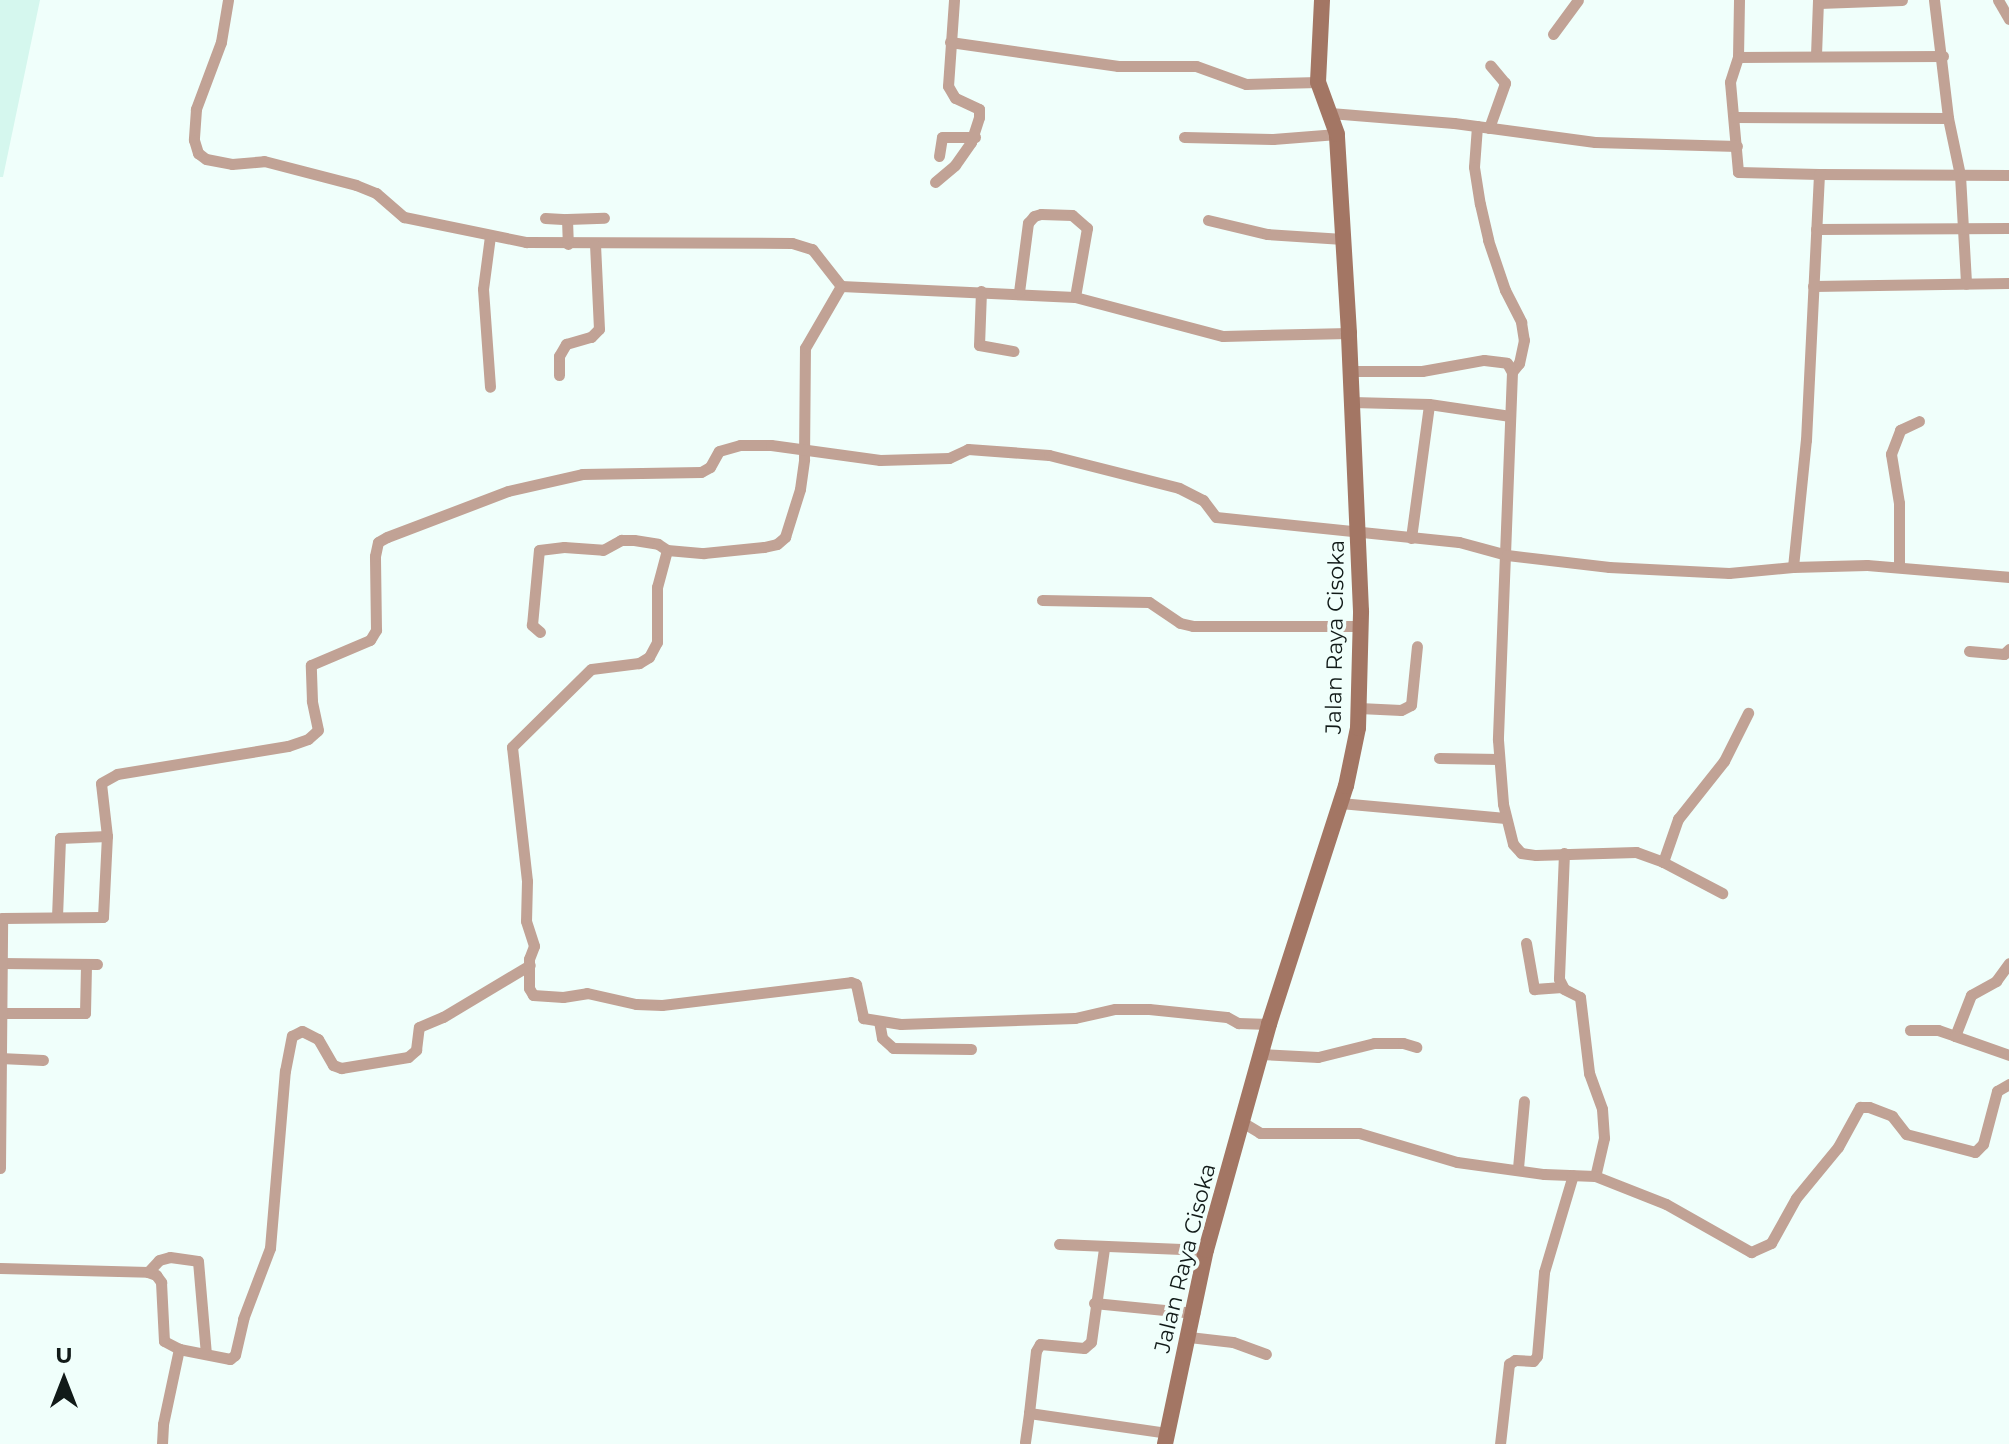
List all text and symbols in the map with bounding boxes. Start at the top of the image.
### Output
street label: Jalan Raya Cisoka [1320,540,1350,734]
street label: Jalan Raya Cisoka [1149,1161,1221,1355]
north arrow [24,1340,104,1420]
text: U [55,1342,73,1369]

